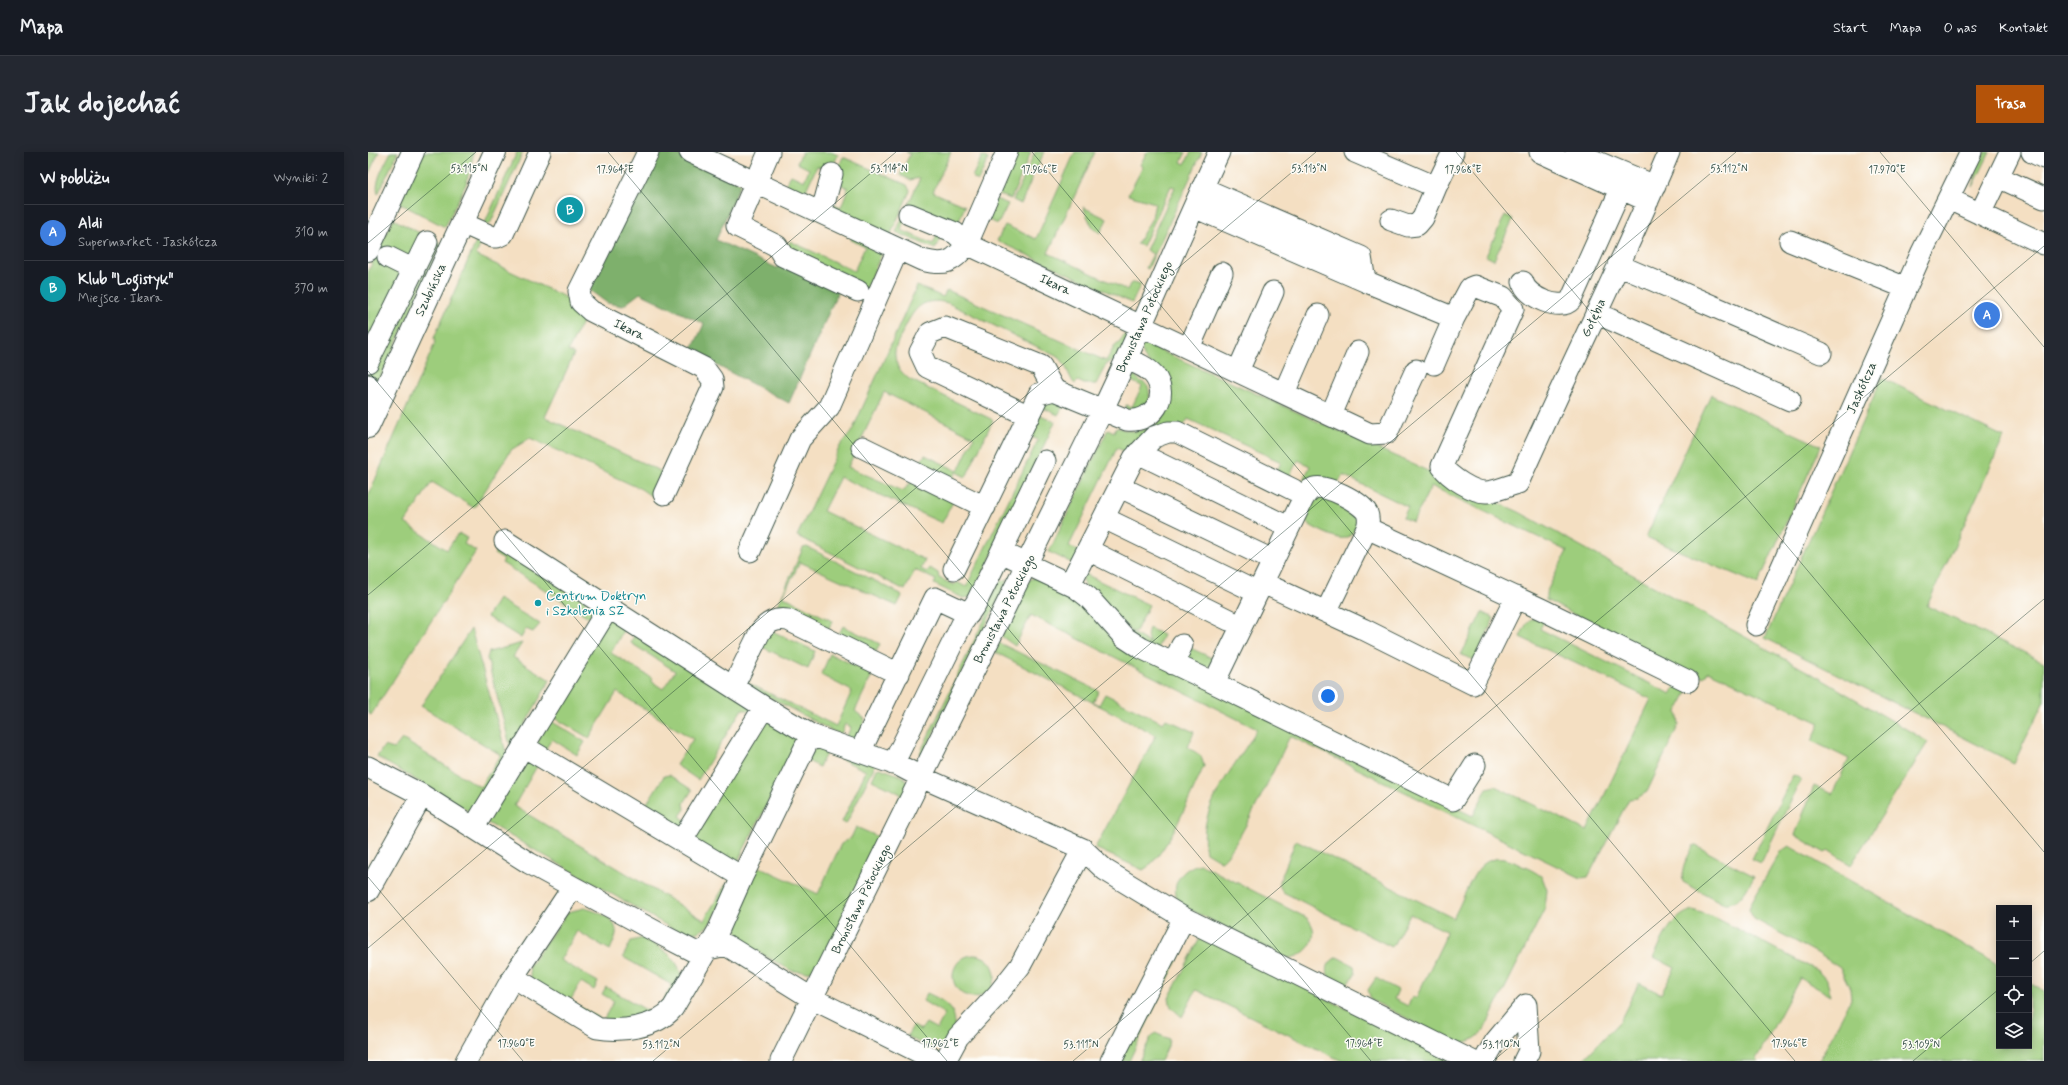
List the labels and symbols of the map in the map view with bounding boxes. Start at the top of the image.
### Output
text: 53.115°N [451,162,488,176]
text: 53.114°N [870,162,908,176]
text: 53.113°N [1291,162,1327,176]
text: 53.112°N [1710,162,1748,176]
text: 17.964°E [596,163,634,177]
text: 17.966°E [1021,163,1057,177]
text: 17.968°E [1445,163,1482,177]
text: 17.970°E [1868,163,1906,177]
pin: B [557,195,583,225]
street label: Bronisława Potockiego [1113,258,1178,376]
street label: Szubińska [411,260,451,319]
street label: Ikara [1037,270,1074,300]
street label: Gołębia [1578,296,1610,340]
pin: A [1974,300,2000,330]
street label: Ikara [611,315,648,345]
street label: Jaskółcza [1843,359,1881,417]
street label: Bronisława Potockiego [970,551,1041,667]
place label: Centrum Doktryn i Szkolenia SZ [546,588,646,620]
marker: Centrum Doktryn i Szkolenia SZ [533,598,543,608]
your location [1318,686,1338,706]
street label: Bronisława Potockiego [828,841,897,957]
text: 17.960°E [497,1037,535,1051]
text: 17.962°E [921,1037,959,1051]
text: 17.964°E [1345,1037,1383,1051]
text: 17.966°E [1771,1037,1807,1051]
text: 53.112°N [642,1038,680,1052]
text: 53.111°N [1063,1038,1099,1052]
text: 53.110°N [1482,1038,1520,1052]
text: 53.109°N [1902,1038,1940,1052]

